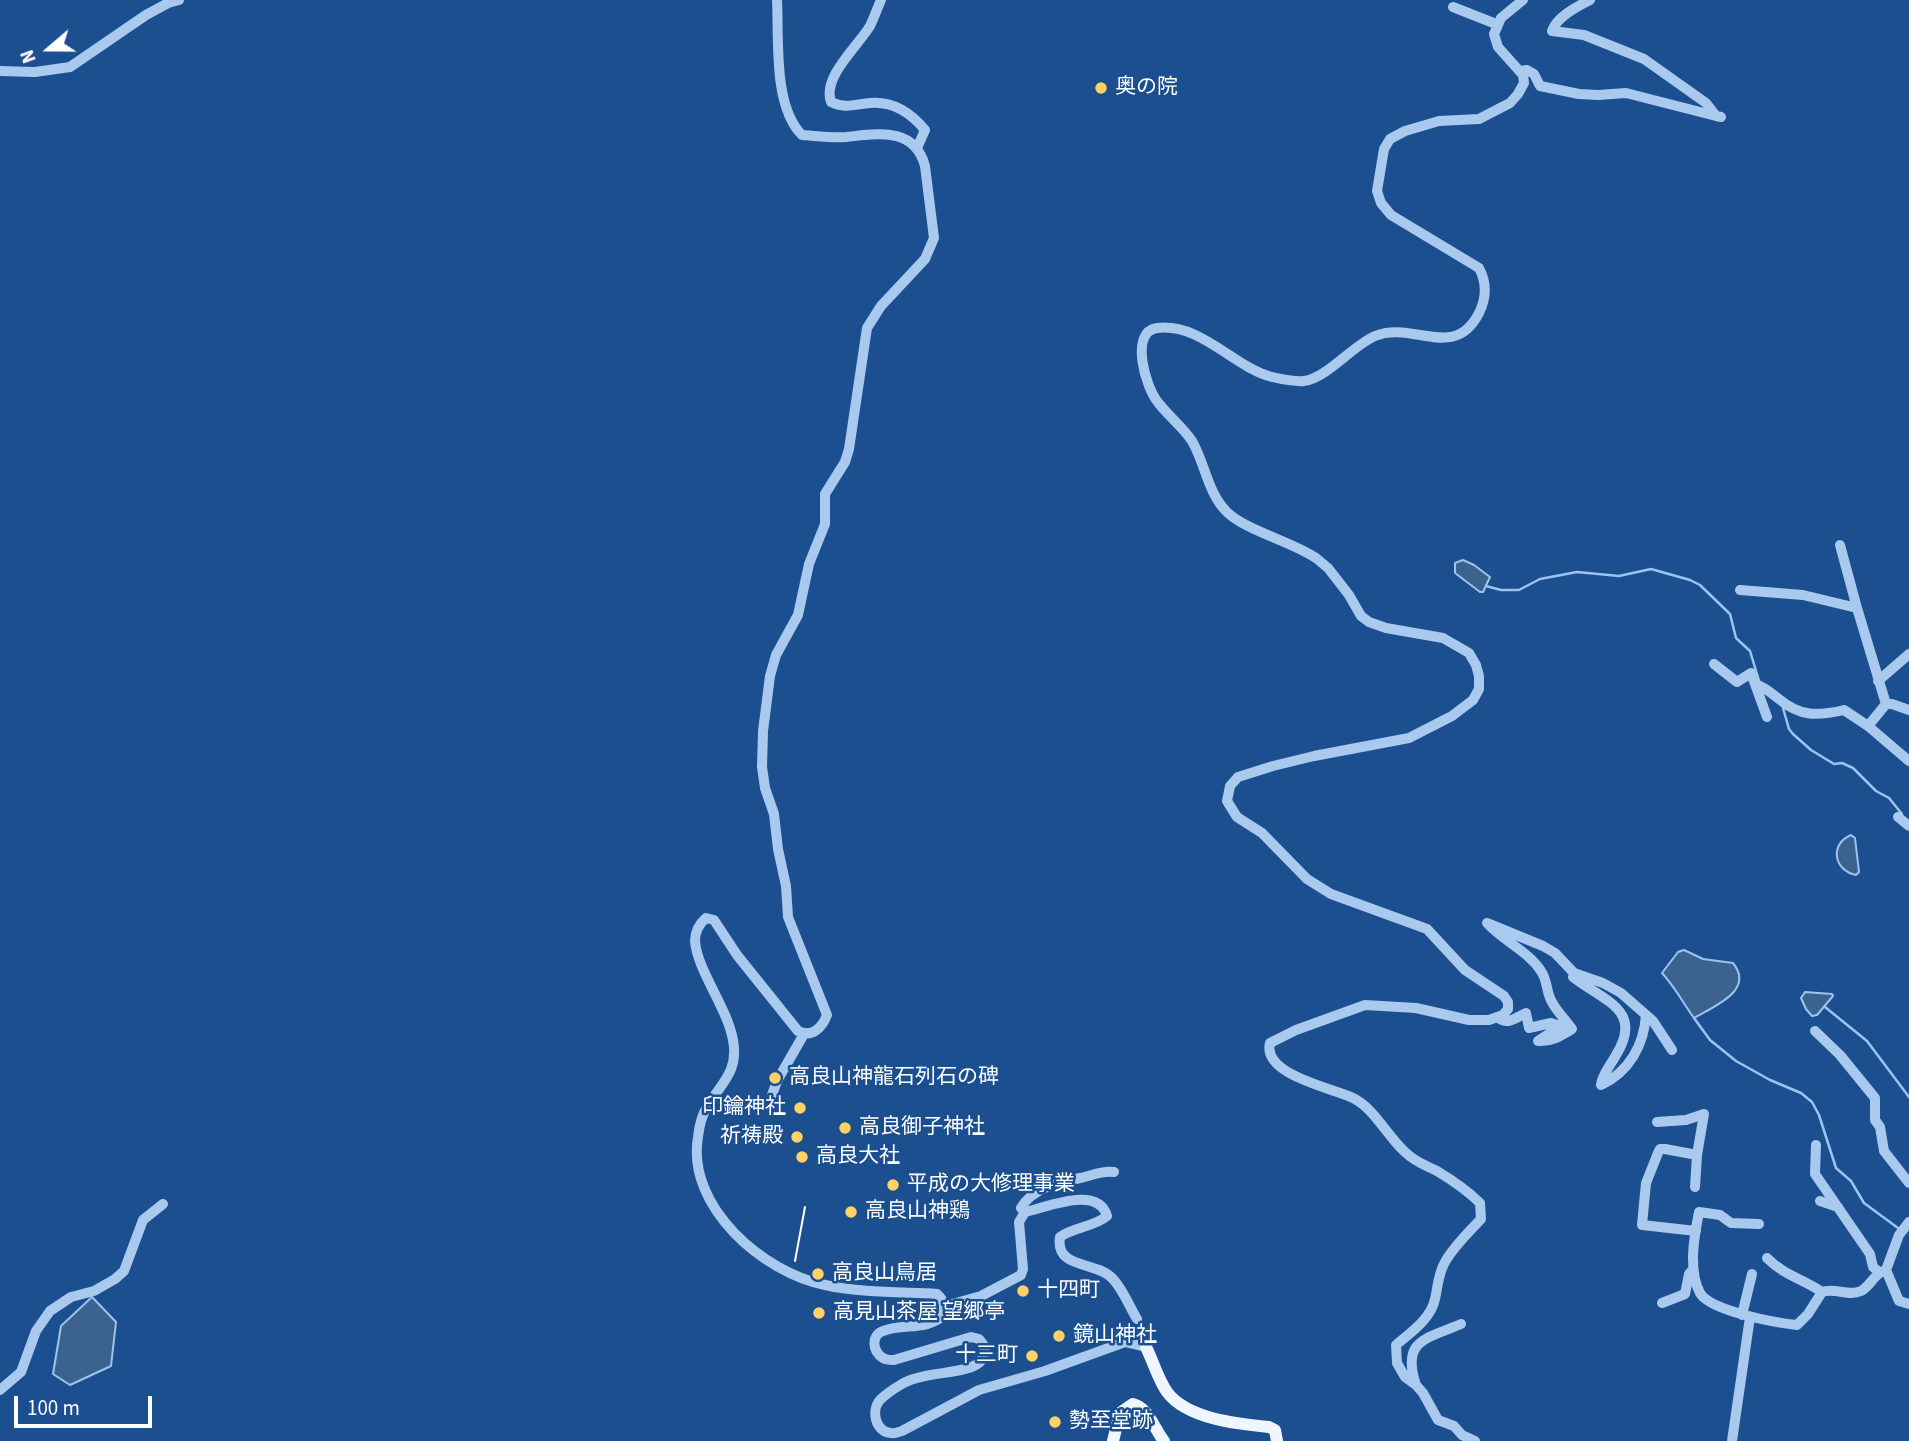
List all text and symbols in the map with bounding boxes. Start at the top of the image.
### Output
north arrow [14,14,84,84]
text: N [14,46,44,67]
place label: 奥の院 [1115,75,1178,101]
marker: 奥の院 [1093,80,1109,96]
place label: 高良山神龍石列石の碑 [789,1065,999,1091]
marker: 高良山神龍石列石の碑 [767,1070,783,1086]
place label: 印鑰神社 [702,1095,786,1121]
marker: 印鑰神社 [792,1100,808,1116]
place label: 高良御子神社 [859,1115,985,1141]
marker: 高良御子神社 [837,1120,853,1136]
place label: 祈祷殿 [720,1124,783,1150]
marker: 祈祷殿 [789,1129,805,1145]
place label: 高良大社 [816,1144,900,1170]
marker: 高良大社 [794,1149,810,1165]
place label: 平成の大修理事業 [907,1172,1075,1198]
marker: 平成の大修理事業 [885,1177,901,1193]
place label: 高良山神鶏 [865,1199,970,1225]
marker: 高良山神鶏 [843,1204,859,1220]
place label: 高良山鳥居 [832,1261,937,1287]
marker: 高良山鳥居 [810,1266,826,1282]
place label: 十四町 [1037,1278,1100,1304]
marker: 十四町 [1015,1283,1031,1299]
place label: 高見山茶屋 望郷亭 [833,1300,1005,1326]
marker: 高見山茶屋 望郷亭 [811,1305,827,1321]
place label: 鏡山神社 [1073,1323,1157,1349]
marker: 鏡山神社 [1051,1328,1067,1344]
place label: 十三町 [955,1343,1018,1369]
marker: 十三町 [1024,1348,1040,1364]
scale bar [18,1382,156,1426]
text: 100 m [27,1393,80,1423]
place label: 勢至堂跡 [1069,1409,1153,1435]
marker: 勢至堂跡 [1047,1414,1063,1430]

